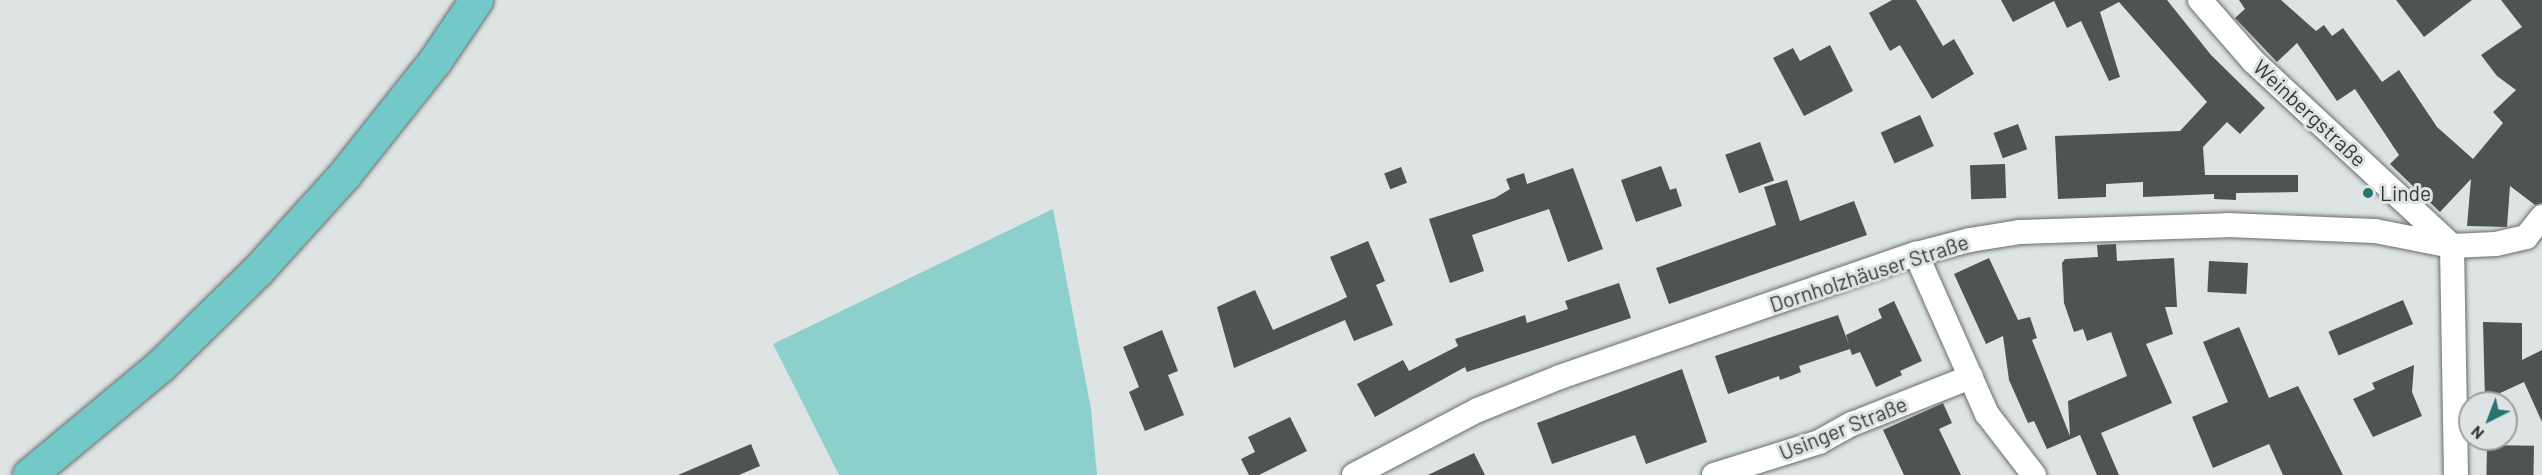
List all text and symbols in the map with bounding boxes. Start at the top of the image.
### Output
street label: Weinbergstraße [2248,54,2372,172]
place label: Linde [2380,180,2431,206]
marker: Linde [2361,186,2375,200]
street label: Dornholzhäuser Straße [1766,229,1972,317]
street label: Usinger Straße [1775,391,1911,465]
north arrow [2458,391,2518,451]
text: N [2467,423,2487,444]

